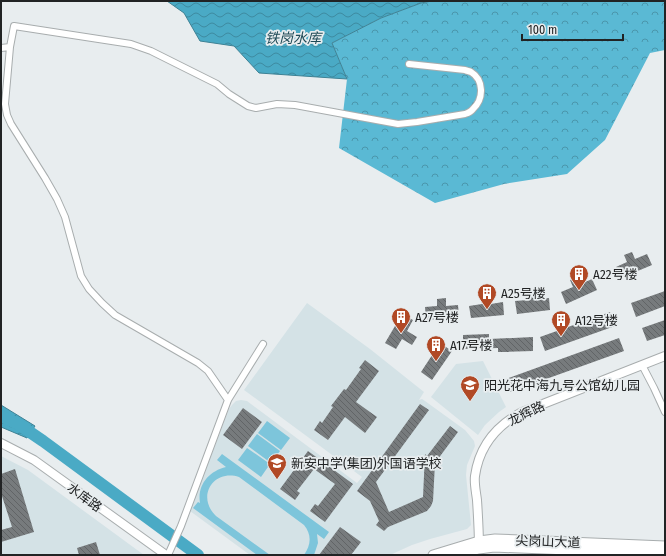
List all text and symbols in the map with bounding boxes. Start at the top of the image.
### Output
scale bar [522,16,623,42]
text: 100 m [528,23,557,37]
water label: 铁岗水库 [265,30,323,47]
building icon: A22号楼 [568,263,590,291]
place label: A22号楼 [593,267,637,282]
building icon: A25号楼 [476,282,498,310]
place label: A25号楼 [501,286,546,301]
building icon: A27号楼 [390,306,412,334]
building icon: A12号楼 [550,309,572,337]
place label: A27号楼 [415,310,459,325]
place label: A12号楼 [575,313,618,328]
building icon: A17号楼 [425,334,447,362]
place label: A17号楼 [450,338,493,353]
school or university icon: 阳光花中海九号公馆幼儿园 [459,374,481,402]
place label: 阳光花中海九号公馆幼儿园 [484,378,640,393]
street label: 龙辉路 [505,398,547,429]
school or university icon: 新安中学(集团)外国语学校 [266,452,288,480]
place label: 新安中学(集团)外国语学校 [291,456,442,471]
street label: 水库路 [65,480,105,515]
street label: 尖岗山大道 [515,533,581,550]

